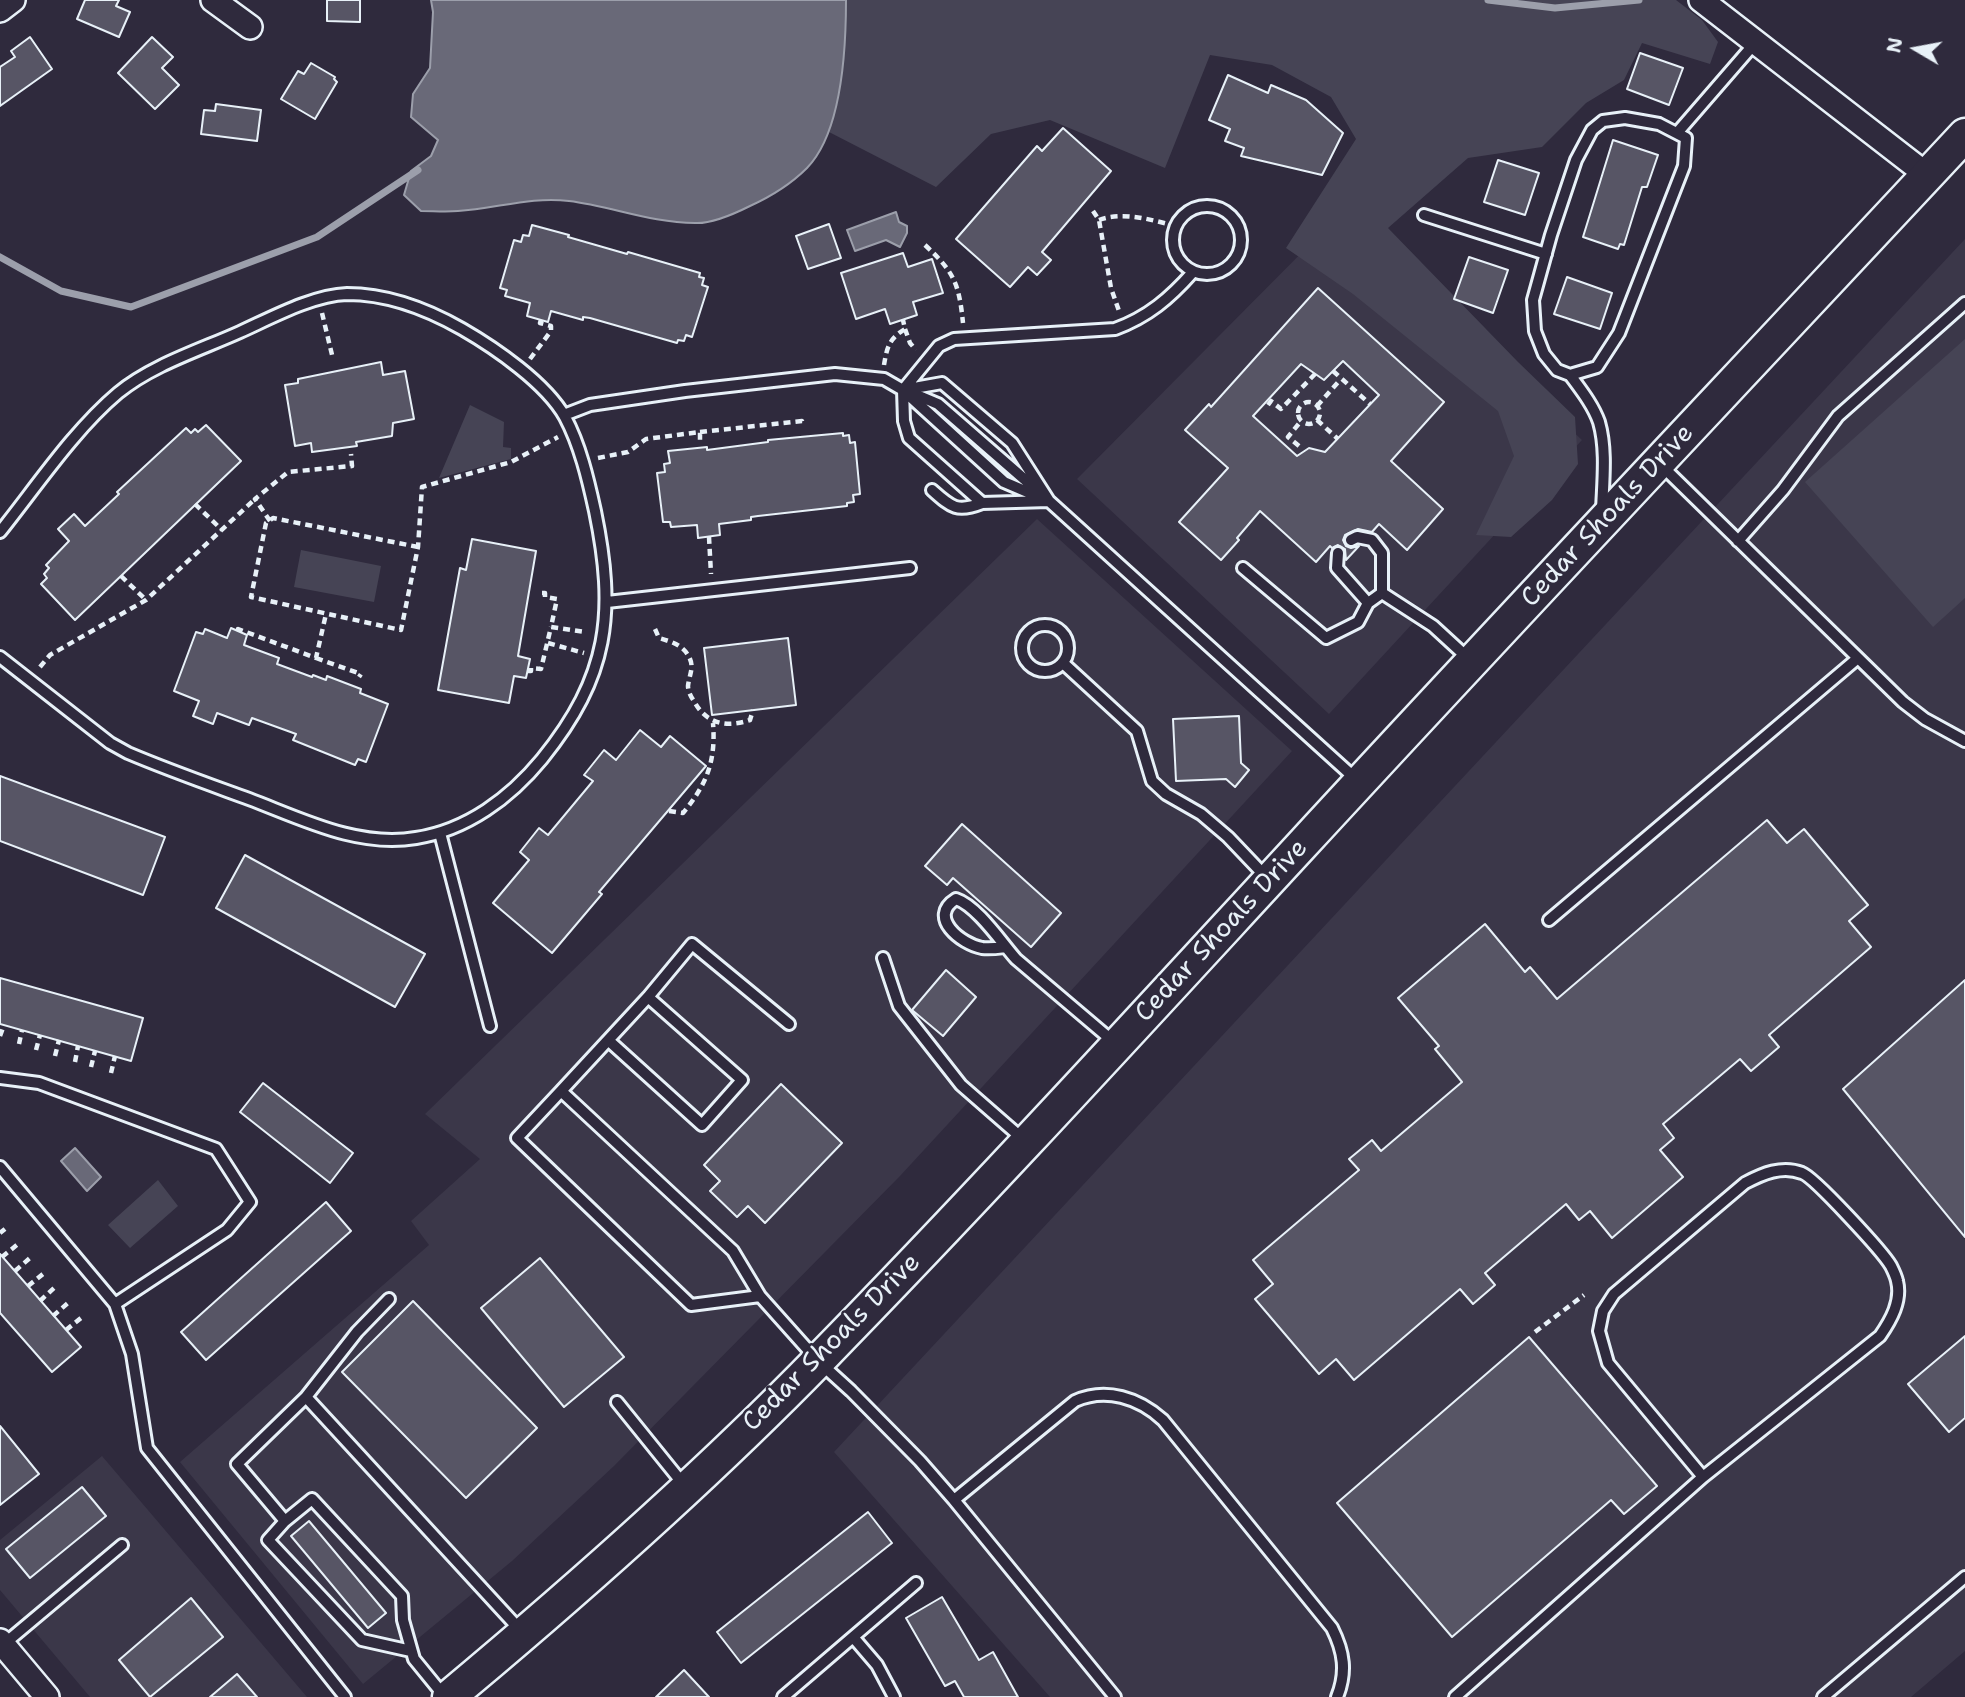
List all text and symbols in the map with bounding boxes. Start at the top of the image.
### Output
north arrow [1881,14,1951,84]
text: N [1881,36,1908,55]
street label: Cedar Shoals Drive [1515,418,1701,614]
street label: Cedar Shoals Drive [1129,833,1315,1029]
street label: Cedar Shoals Drive [737,1248,927,1438]

